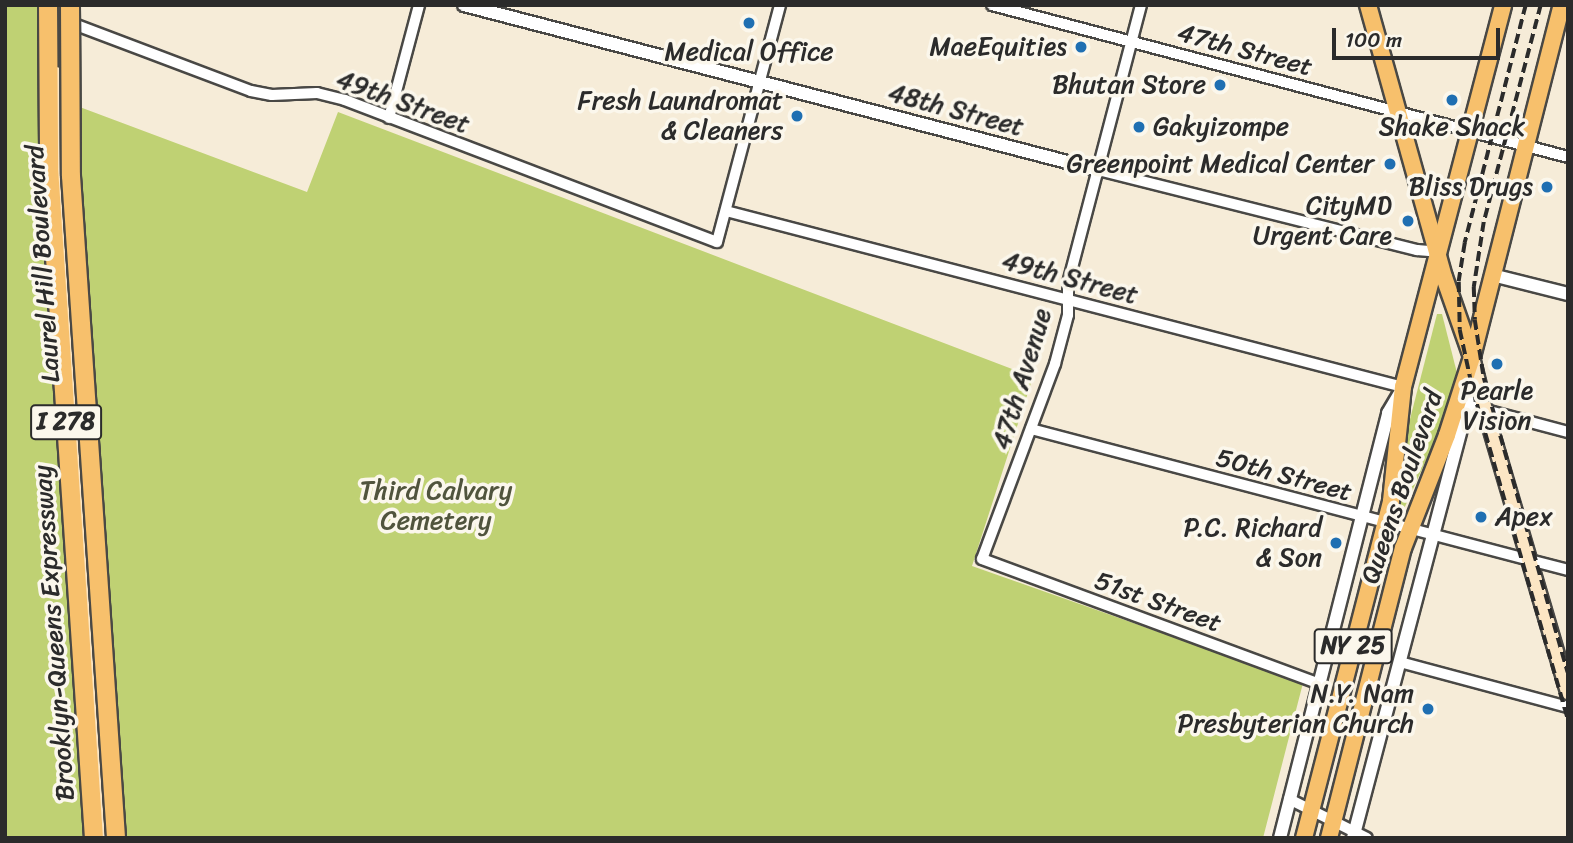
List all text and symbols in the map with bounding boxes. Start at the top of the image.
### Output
marker: Medical Office [739,13,759,33]
scale bar [1335,14,1503,58]
street label: 47th Street [1174,17,1316,83]
text: 100 m [1345,21,1402,59]
place label: MaeEquities [929,31,1067,63]
place label: Medical Office [664,36,834,68]
marker: MaeEquities [1073,39,1089,55]
street label: 49th Street [332,63,474,141]
place label: Bhutan Store [1052,69,1206,101]
street label: 48th Street [885,77,1027,143]
marker: Bhutan Store [1212,77,1228,93]
place label: Fresh Laundromat & Cleaners [578,85,783,146]
marker: Shake Shack [1444,92,1460,108]
marker: Fresh Laundromat & Cleaners [789,108,805,124]
place label: Gakyizompe [1153,111,1289,143]
place label: Shake Shack [1379,111,1525,143]
marker: Gakyizompe [1131,119,1147,135]
street label: Laurel Hill Boulevard [19,145,67,383]
place label: Greenpoint Medical Center [1066,148,1374,180]
marker: Greenpoint Medical Center [1380,154,1400,174]
place label: Bliss Drugs [1409,171,1533,203]
marker: Bliss Drugs [1539,179,1555,195]
place label: CityMD Urgent Care [1252,190,1392,252]
marker: CityMD Urgent Care [1398,211,1418,231]
street label: 49th Street [999,245,1141,311]
street label: 47th Avenue [986,305,1058,453]
marker: Pearle Vision [1489,356,1505,372]
place label: Pearle Vision [1461,375,1533,436]
street label: Queens Boulevard [1354,386,1450,588]
road number: I 278 [29,402,103,442]
street label: 50th Street [1213,442,1355,508]
street label: Brooklyn-Queens Expressway [27,463,81,803]
park label: Third Calvary Cemetery [360,475,512,536]
place label: Apex [1495,501,1552,533]
marker: Apex [1473,509,1489,525]
place label: P.C. Richard & Son [1183,512,1322,574]
marker: P.C. Richard & Son [1328,535,1344,551]
street label: 51st Street [1090,565,1226,639]
road number: NY 25 [1313,626,1393,666]
place label: N.Y. Nam Presbyterian Church [1177,678,1414,740]
marker: N.Y. Nam Presbyterian Church [1420,701,1436,717]

